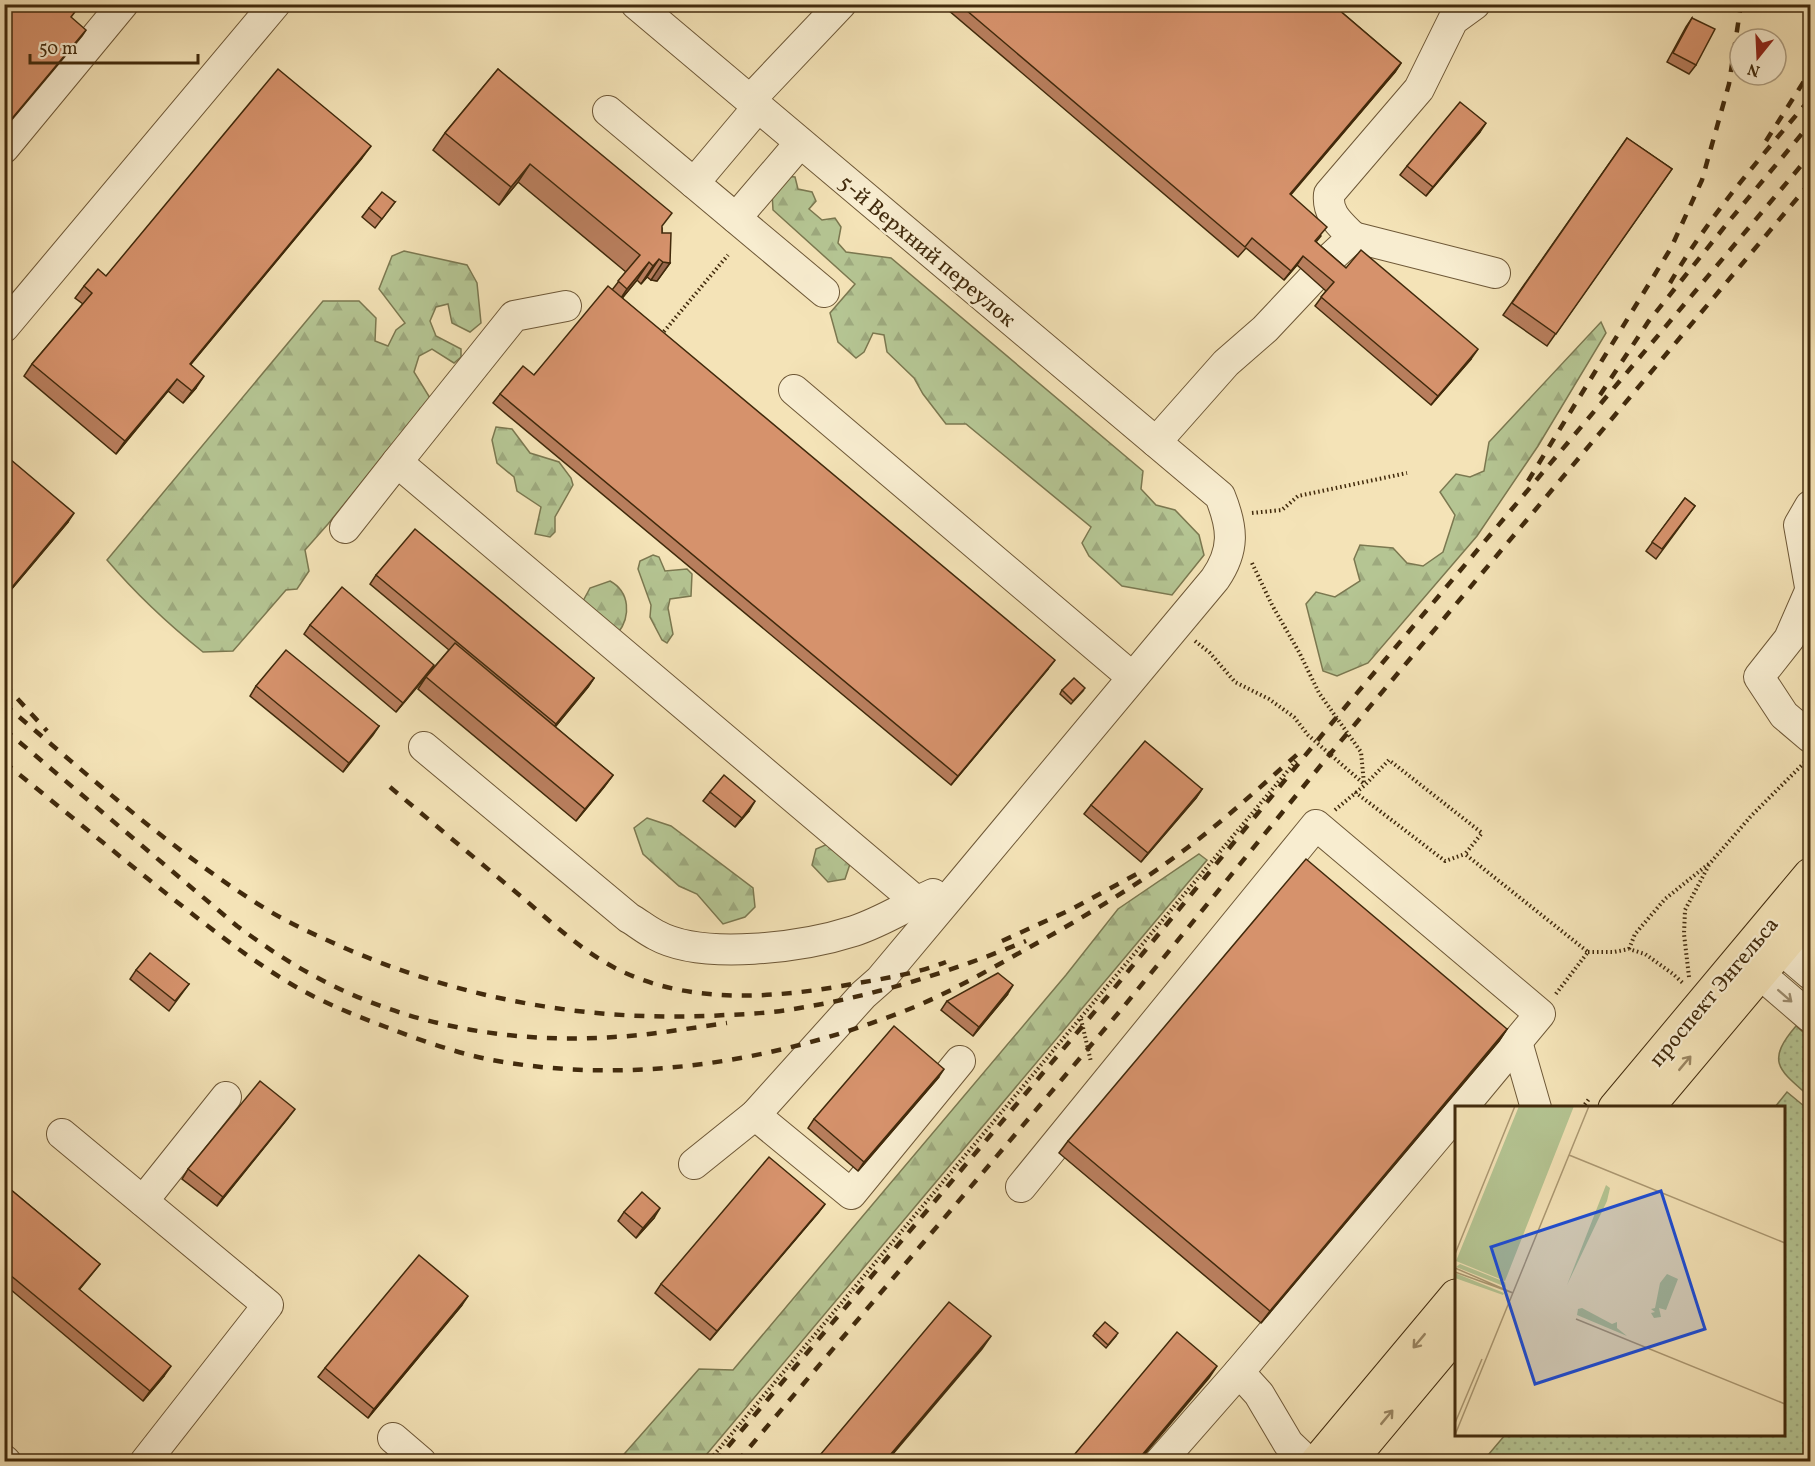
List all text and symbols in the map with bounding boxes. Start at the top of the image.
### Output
scale bar [30,27,198,65]
north arrow [1728,27,1788,87]
text: 50 m [39,37,78,62]
text: N [1745,57,1763,82]
street label: 5-й Верхний переулок [831,168,1022,336]
street label: проспект Энгельса [1643,911,1787,1074]
one-way arrow [1777,989,1793,1002]
one-way arrow [1678,1055,1691,1071]
inset map [1455,1106,1785,1436]
one-way arrow [1412,1333,1426,1348]
one-way arrow [1380,1409,1393,1425]

